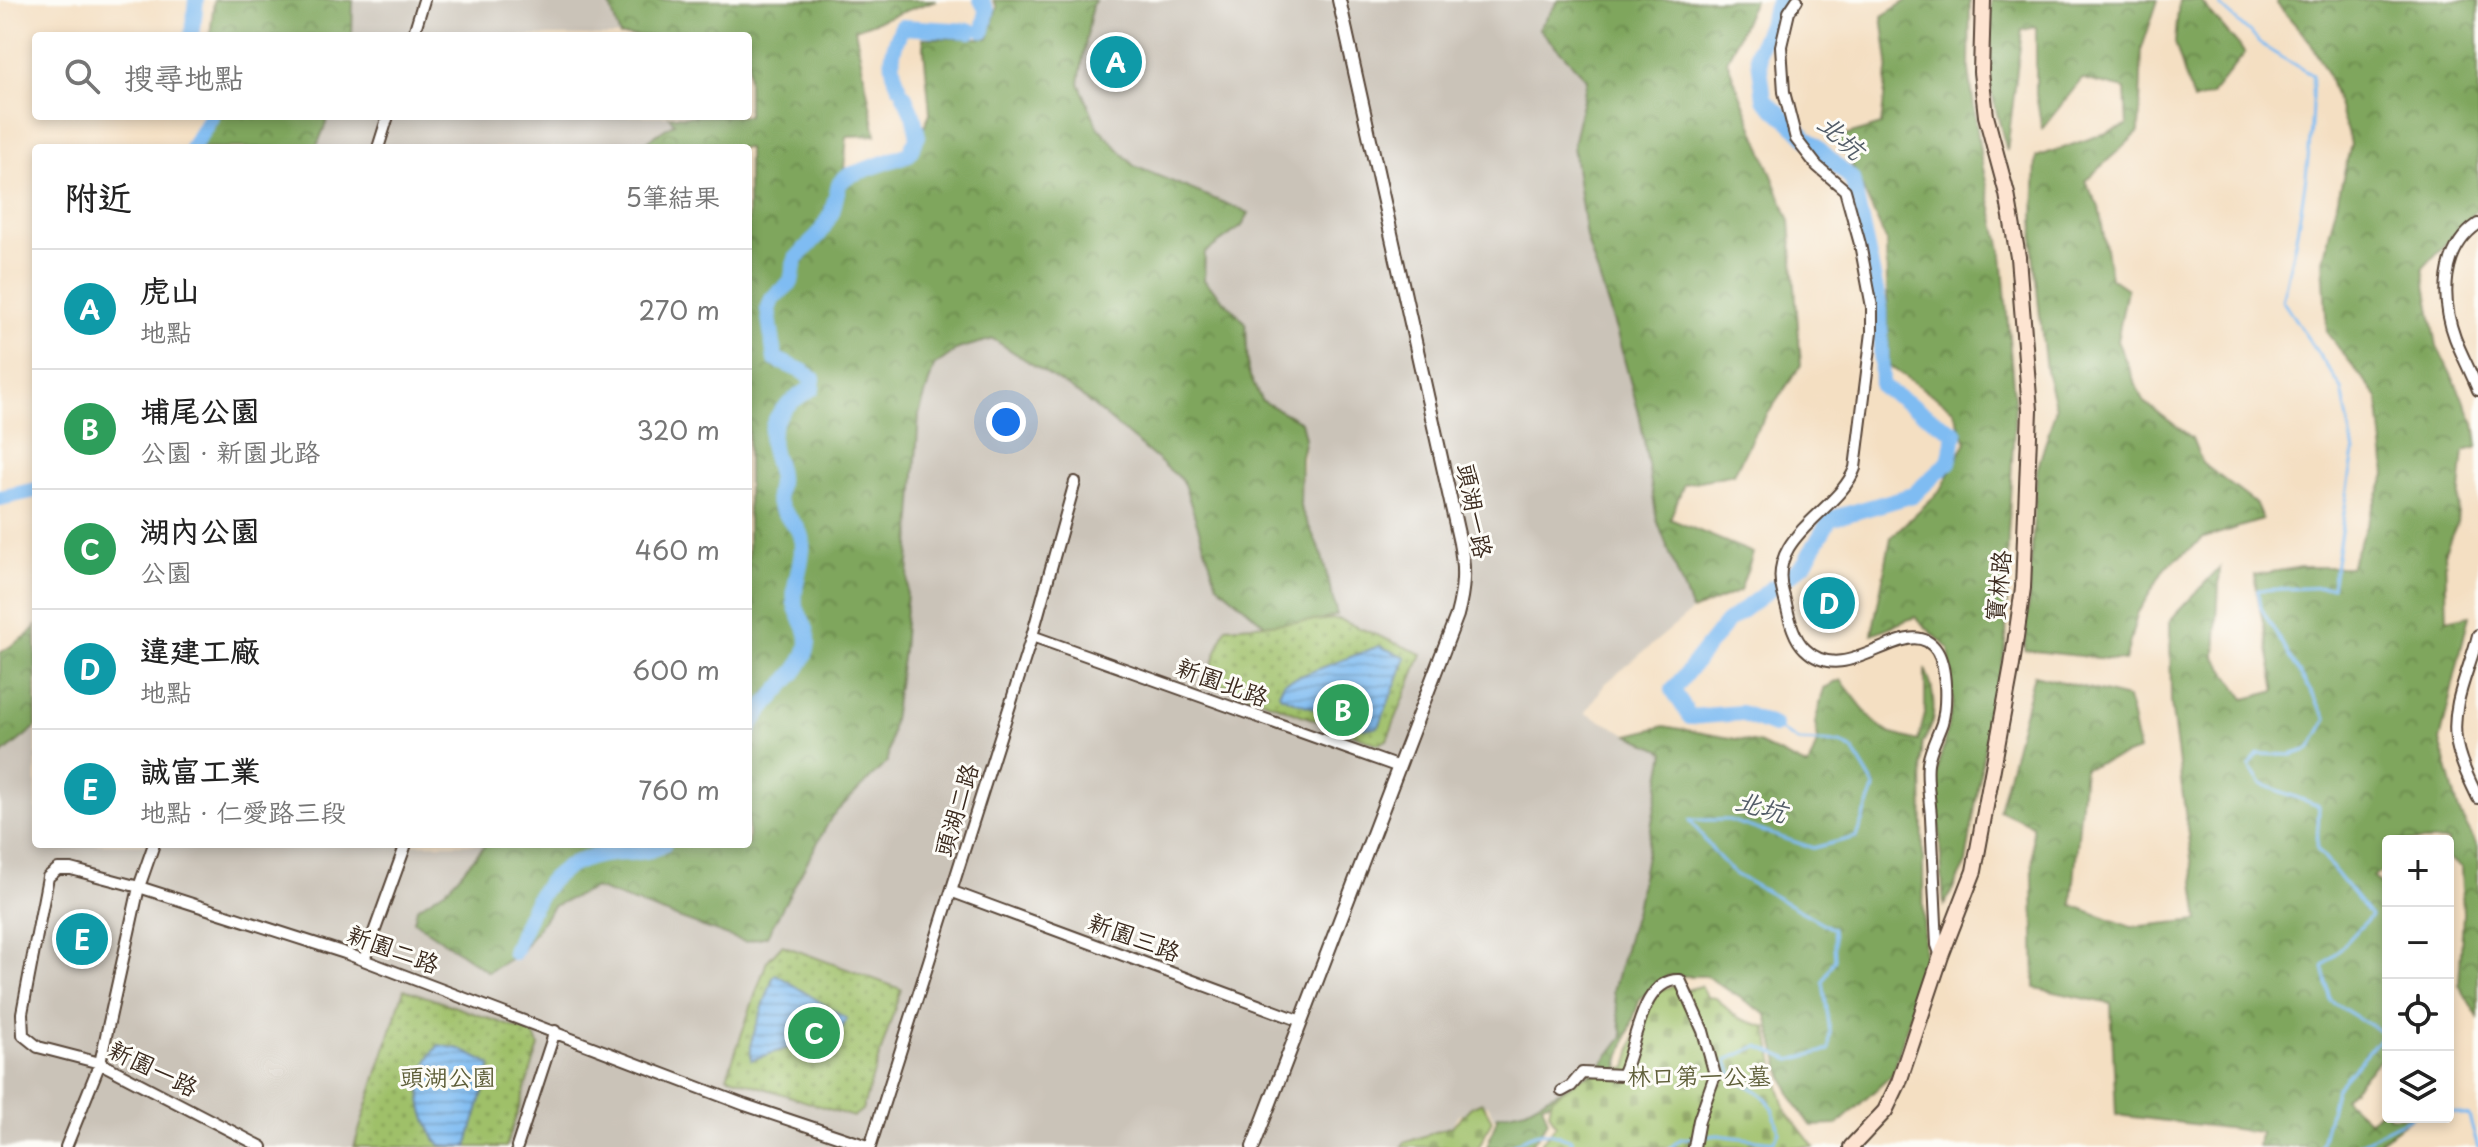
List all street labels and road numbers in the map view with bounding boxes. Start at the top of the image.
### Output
street label: 頭湖一路 [1449,460,1503,561]
street label: 寶林路 [1975,548,2019,623]
street label: 新園北路 [1171,648,1274,714]
street label: 頭湖二路 [924,758,986,861]
street label: 新園三路 [1083,903,1186,969]
street label: 新園二路 [342,915,445,981]
street label: 新園一路 [103,1030,205,1104]

